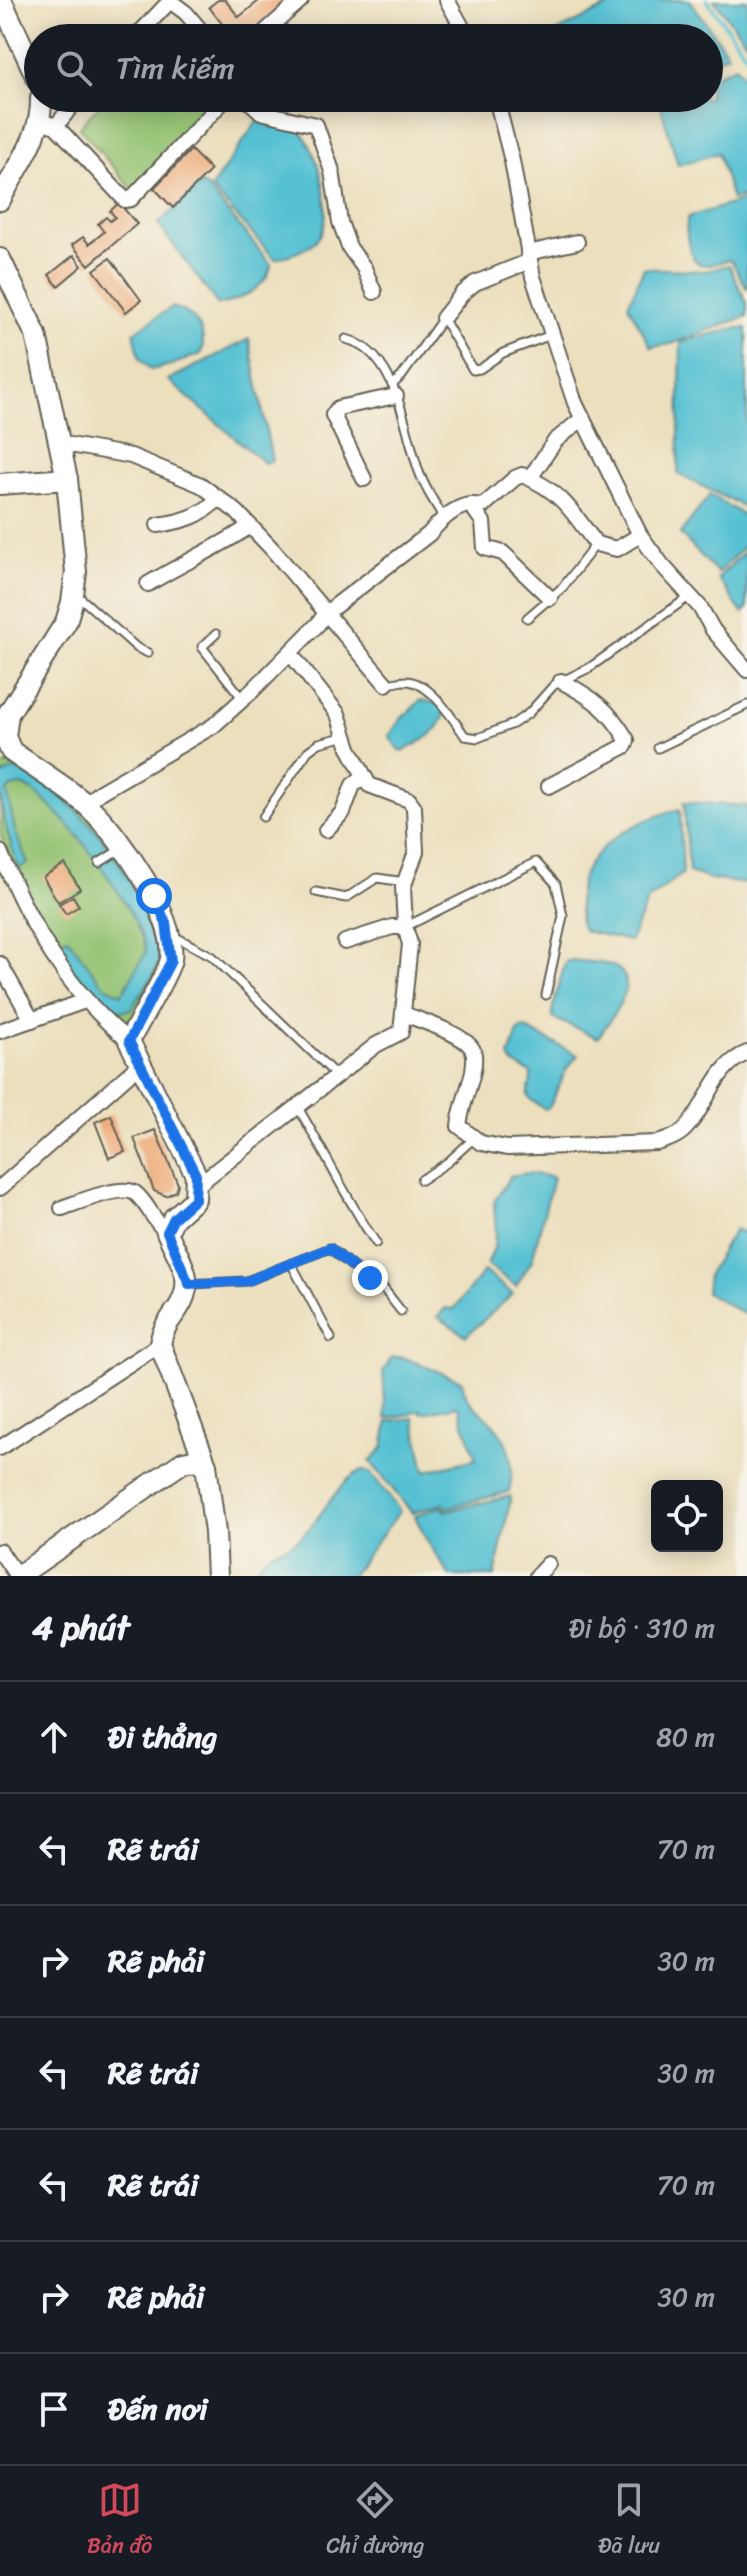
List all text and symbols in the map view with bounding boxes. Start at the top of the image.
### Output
search box [24,24,723,112]
text: Tìm kiếm [116,41,234,95]
icon: search [52,46,96,90]
route start [136,878,172,914]
route end [352,1260,388,1296]
map controls [651,1480,723,1552]
button: locate [651,1480,723,1552]
text: 4 phút [32,1598,130,1658]
text: Đi bộ · 310 m [569,1605,715,1651]
text: Đi thẳng [108,1710,217,1764]
text: 80 m [656,1714,715,1760]
icon: ahead [32,1715,76,1759]
text: Rẽ trái [108,1822,198,1876]
text: 70 m [657,1826,715,1872]
icon: left [32,1827,76,1871]
text: Rẽ phải [108,1934,204,1988]
text: 30 m [658,1938,715,1984]
icon: right [32,1939,76,1983]
text: Rẽ trái [108,2046,198,2100]
text: 30 m [658,2050,715,2096]
icon: left [32,2051,76,2095]
text: Rẽ trái [108,2158,198,2212]
text: 70 m [657,2162,715,2208]
icon: left [32,2163,76,2207]
text: Rẽ phải [108,2270,204,2324]
text: 30 m [658,2274,715,2320]
icon: right [32,2275,76,2319]
text: Đến nơi [108,2382,207,2436]
icon: arrive [32,2387,76,2431]
tab: Bản đồ [87,2478,152,2565]
tab: Chỉ đường [326,2478,424,2565]
tab: Đã lưu [598,2478,660,2565]

